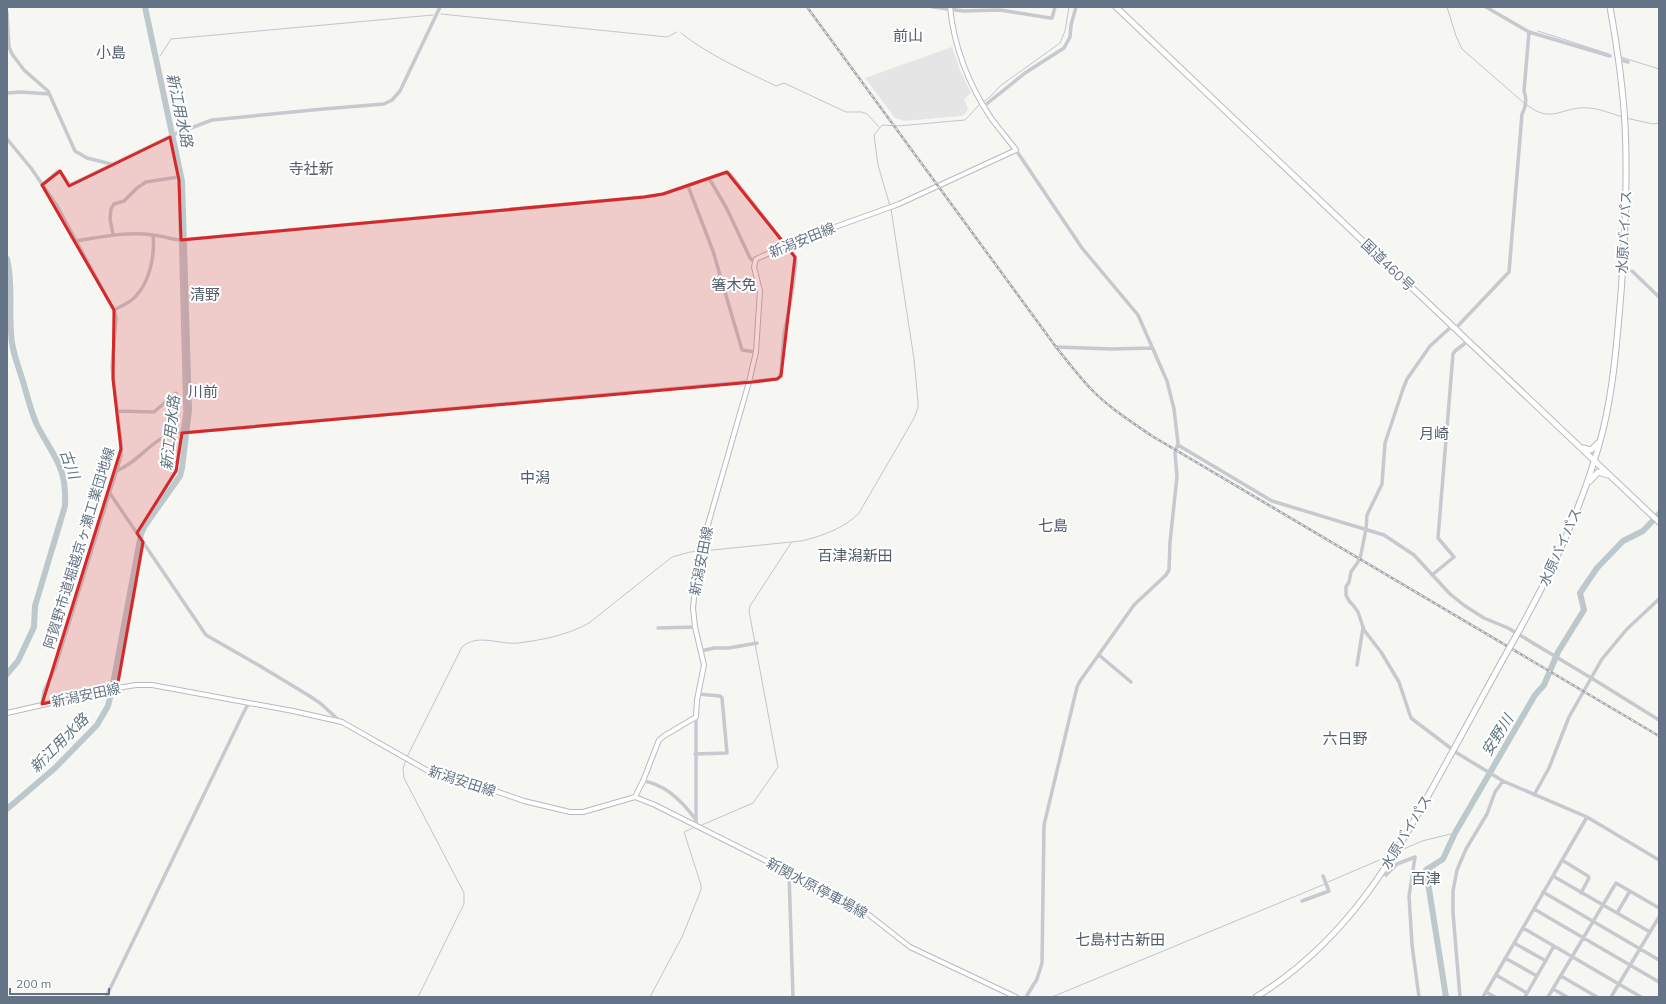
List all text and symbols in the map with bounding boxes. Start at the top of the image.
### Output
district label: 前山 [893,26,923,45]
district label: 小島 [96,43,126,62]
water label: 新江用水路 [163,71,198,151]
district label: 寺社新 [288,159,334,178]
street label: 水原バイパス [1613,190,1635,274]
street label: 新潟安田線 [766,219,838,261]
street label: 国道460号 [1358,235,1418,295]
district label: 箸木免 [711,275,757,294]
district label: 清野 [190,285,220,304]
district label: 川前 [188,382,218,401]
water label: 新江用水路 [157,393,184,471]
district label: 月崎 [1419,424,1449,443]
street label: 阿賀野市道堀越京ヶ瀬工業団地線 [40,445,118,651]
water label: 古川 [56,447,85,483]
district label: 中潟 [520,468,550,487]
street label: 水原バイパス [1535,505,1585,589]
district label: 七島 [1038,516,1068,535]
street label: 新潟安田線 [685,525,717,597]
district label: 百津潟新田 [817,546,893,565]
street label: 新潟安田線 [50,679,122,711]
water label: 新江用水路 [26,708,94,776]
water label: 安野川 [1477,709,1518,759]
district label: 六日野 [1322,729,1368,748]
street label: 新潟安田線 [426,762,498,800]
street label: 水原バイパス [1377,791,1435,873]
street label: 新関水原停車場線 [763,854,871,922]
district label: 百津 [1411,869,1441,888]
district label: 七島村古新田 [1075,930,1165,949]
scale bar [10,970,109,996]
text: 200 m [16,976,51,991]

